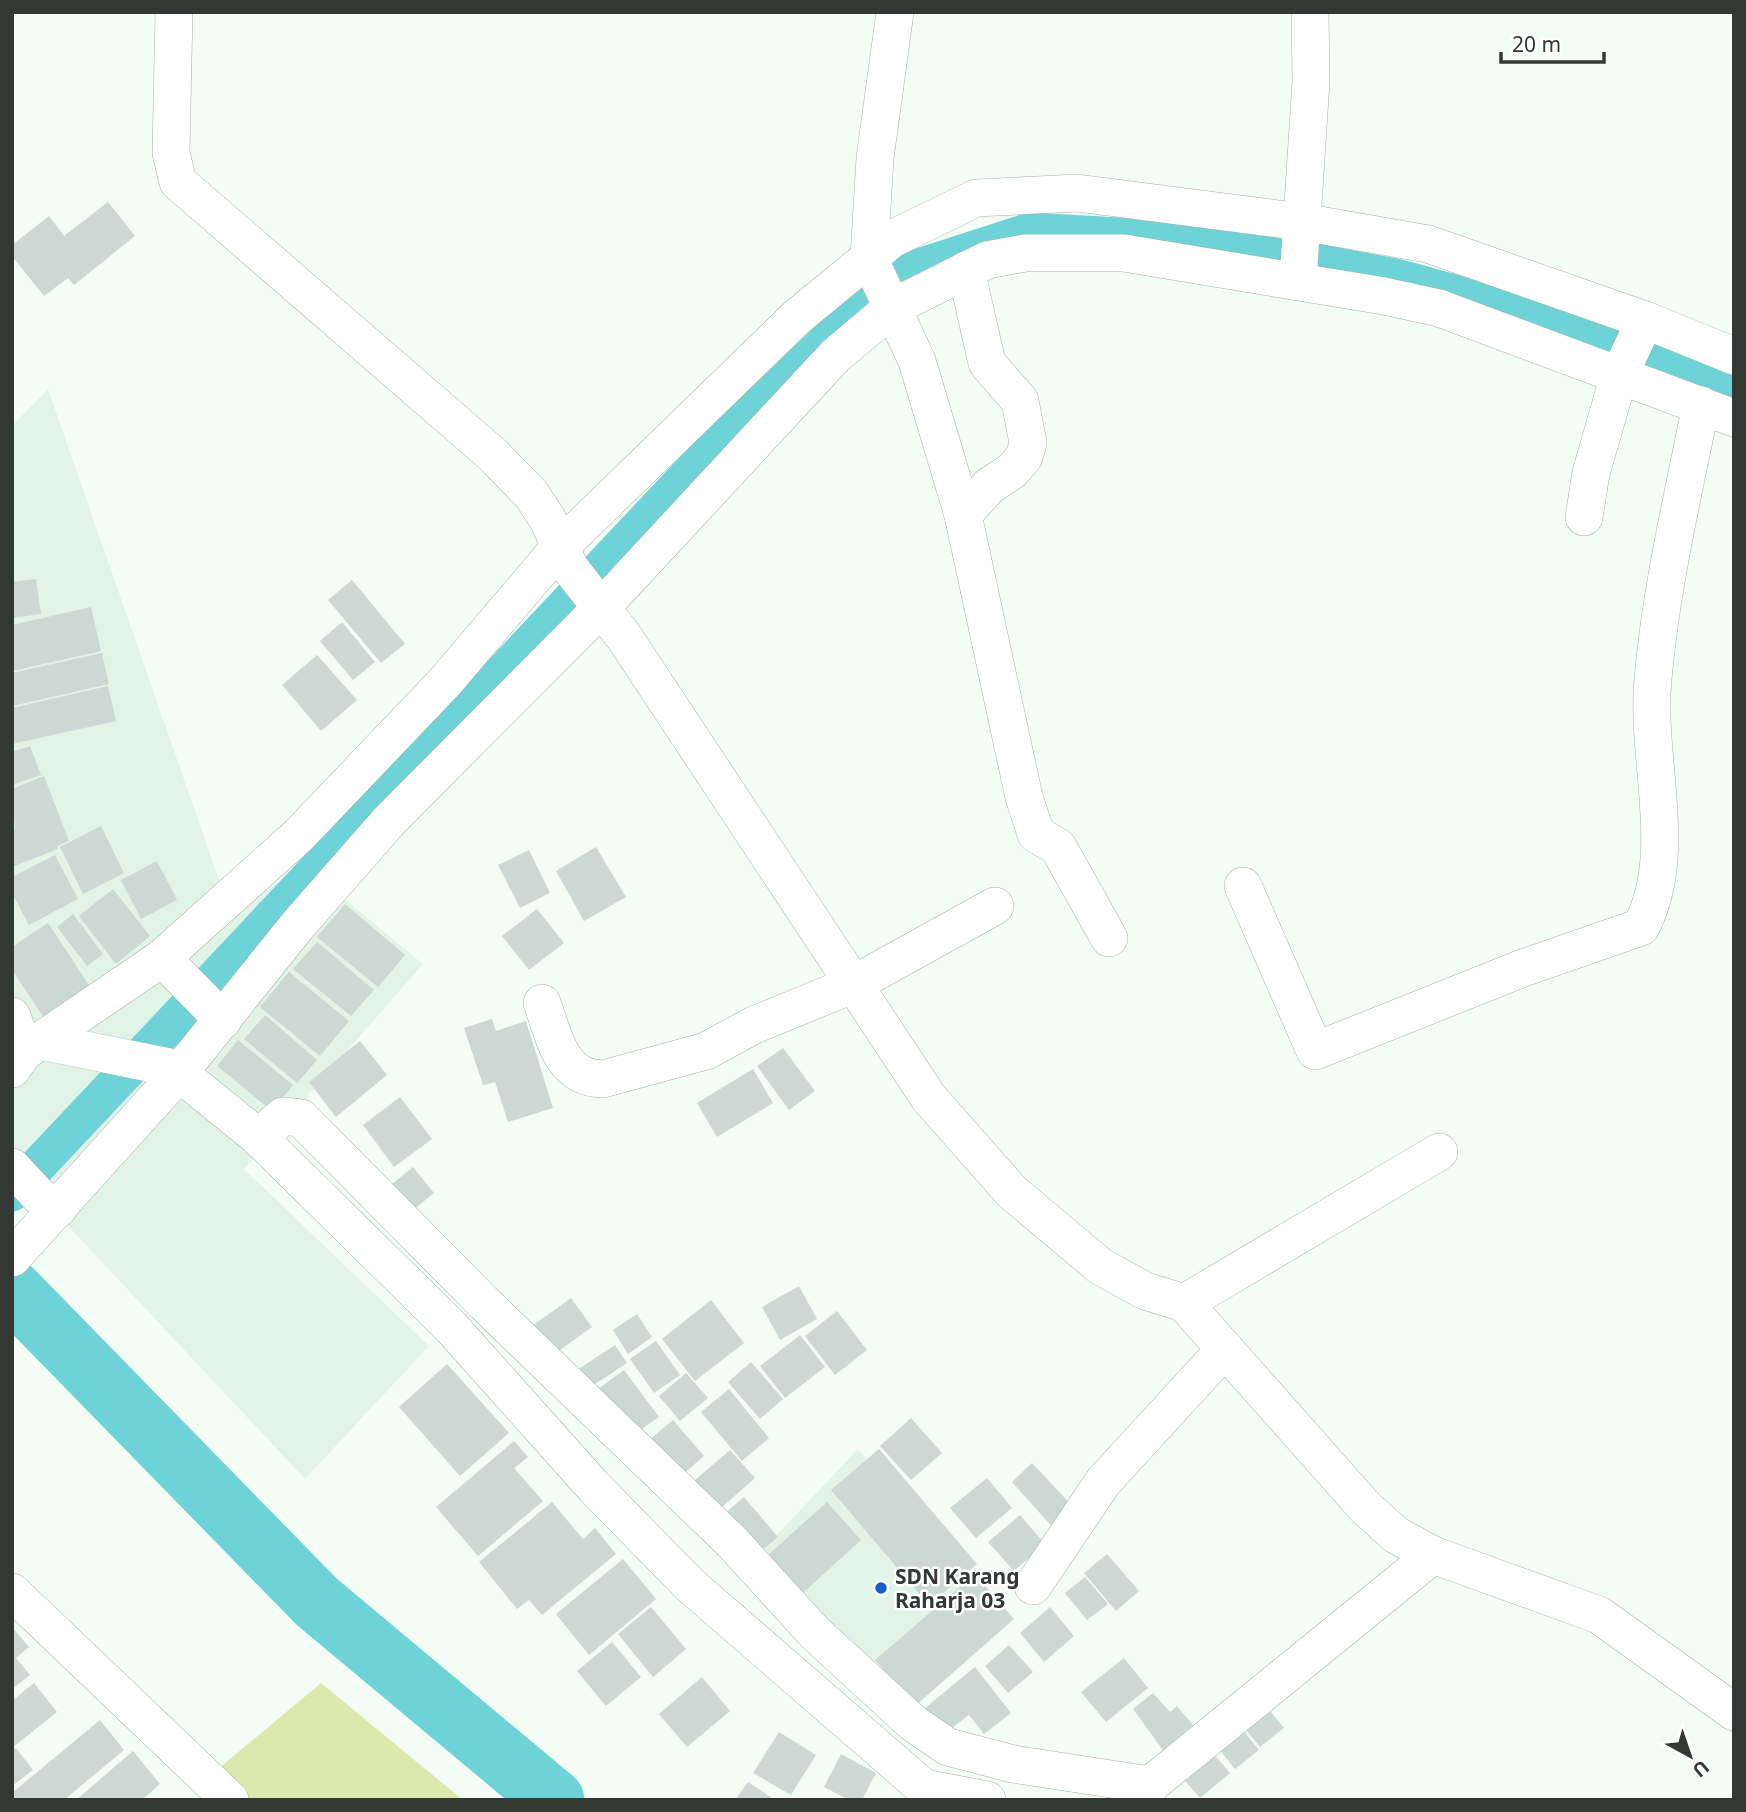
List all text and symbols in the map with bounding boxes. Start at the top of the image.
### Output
scale bar [1501,21,1604,65]
text: 20 m [1512,30,1561,58]
place label: SDN Karang Raharja 03 [895,1562,1019,1614]
marker: SDN Karang Raharja 03 [873,1580,889,1596]
north arrow [1655,1721,1725,1791]
text: U [1687,1754,1715,1784]

